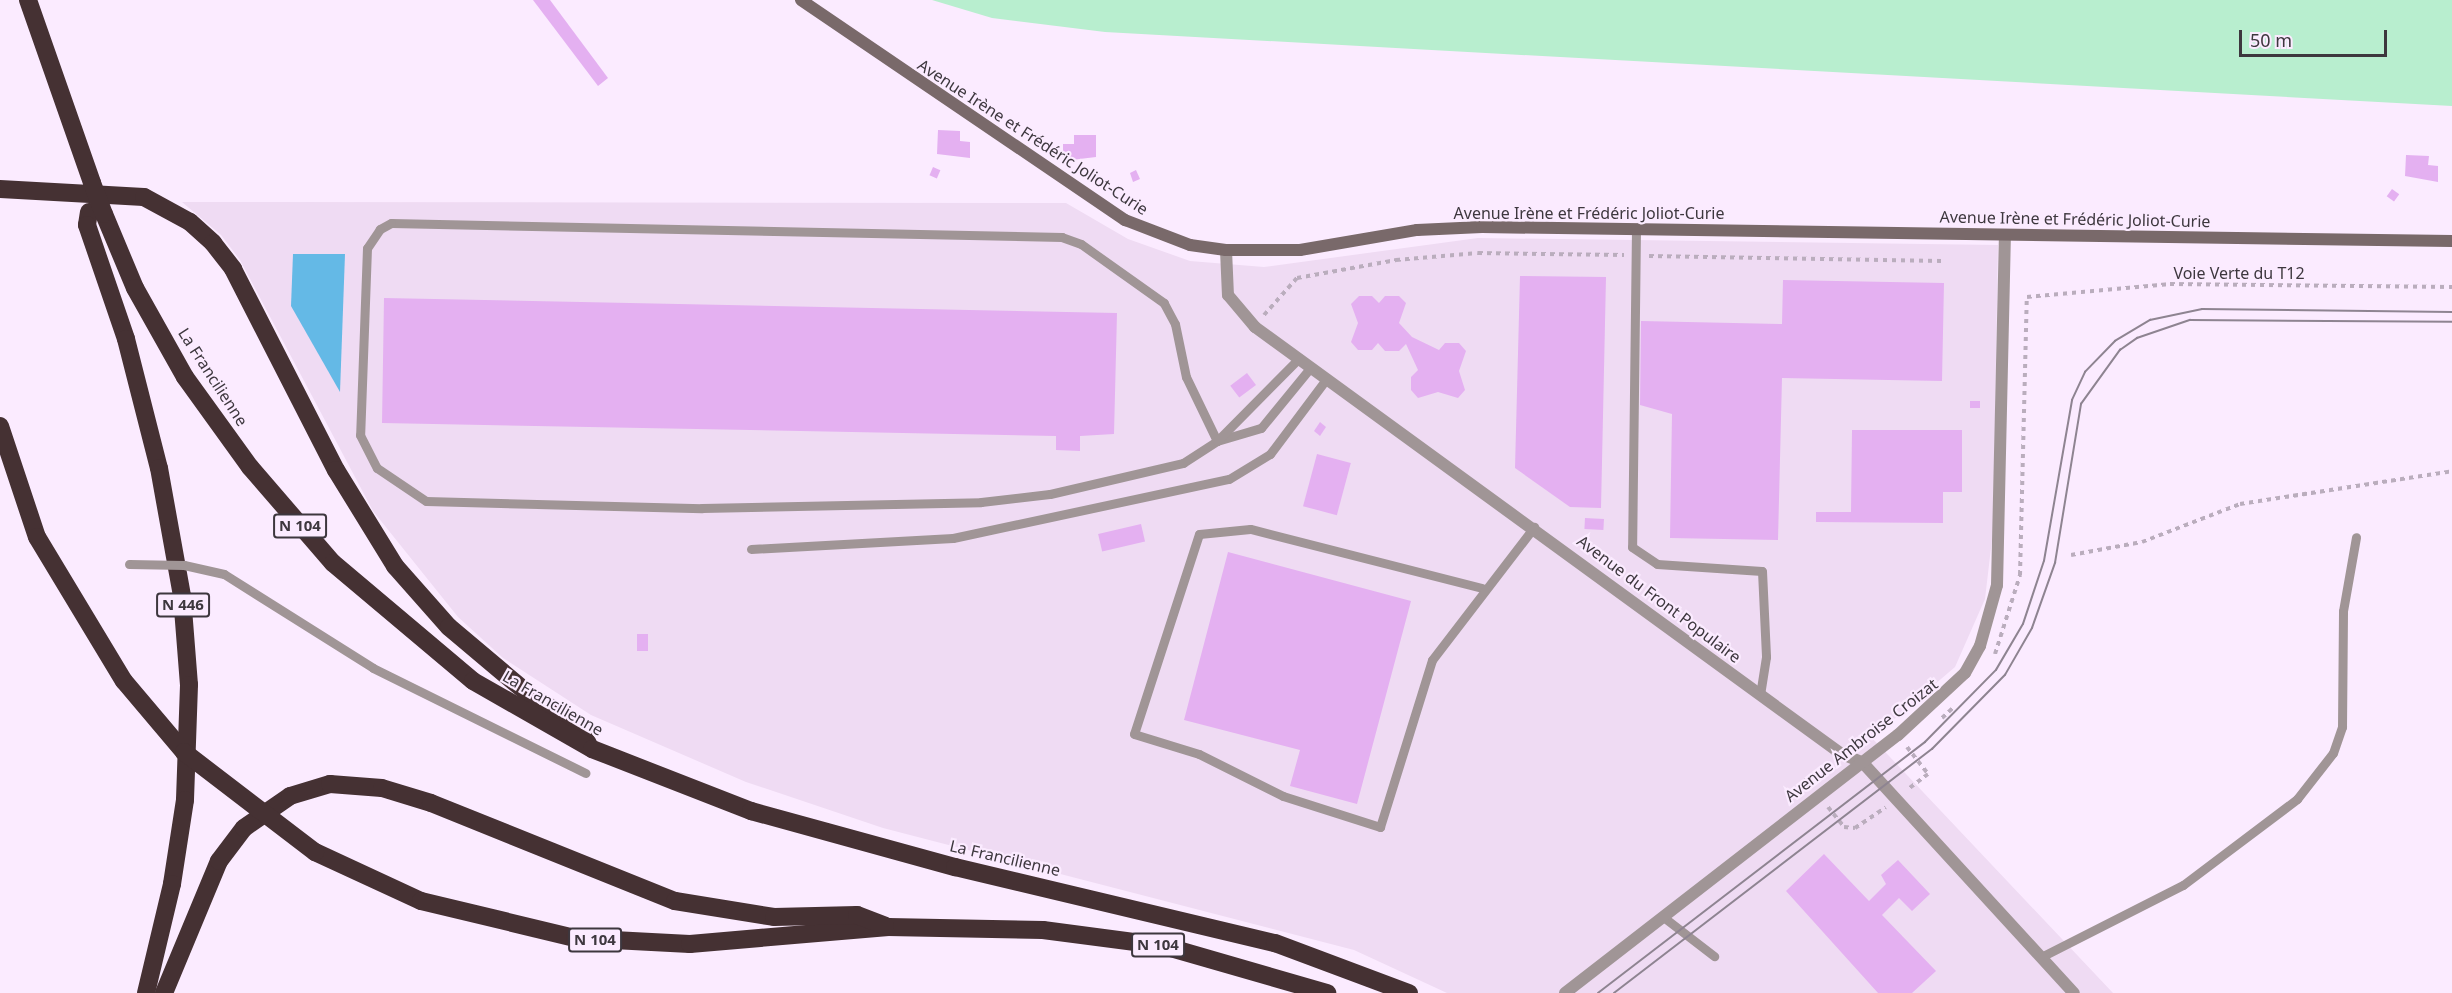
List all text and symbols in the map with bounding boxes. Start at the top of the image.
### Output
scale bar [2242,18,2390,56]
text: 50 m [2250,28,2292,52]
street label: Avenue Irène et Frédéric Joliot-Curie [914,55,1152,219]
street label: Avenue Irène et Frédéric Joliot-Curie [1454,203,1724,223]
street label: Avenue Irène et Frédéric Joliot-Curie [1939,207,2211,231]
street label: Voie Verte du T12 [2173,263,2305,283]
street label: La Francilienne [174,324,252,430]
road number: N 104 [273,514,327,538]
street label: Avenue du Front Populaire [1573,531,1745,667]
road number: N 446 [156,593,210,617]
street label: La Francilienne [499,666,607,740]
street label: Avenue Ambroise Croizat [1781,674,1941,806]
street label: La Francilienne [948,836,1062,880]
road number: N 104 [568,928,622,952]
road number: N 104 [1131,933,1185,957]

